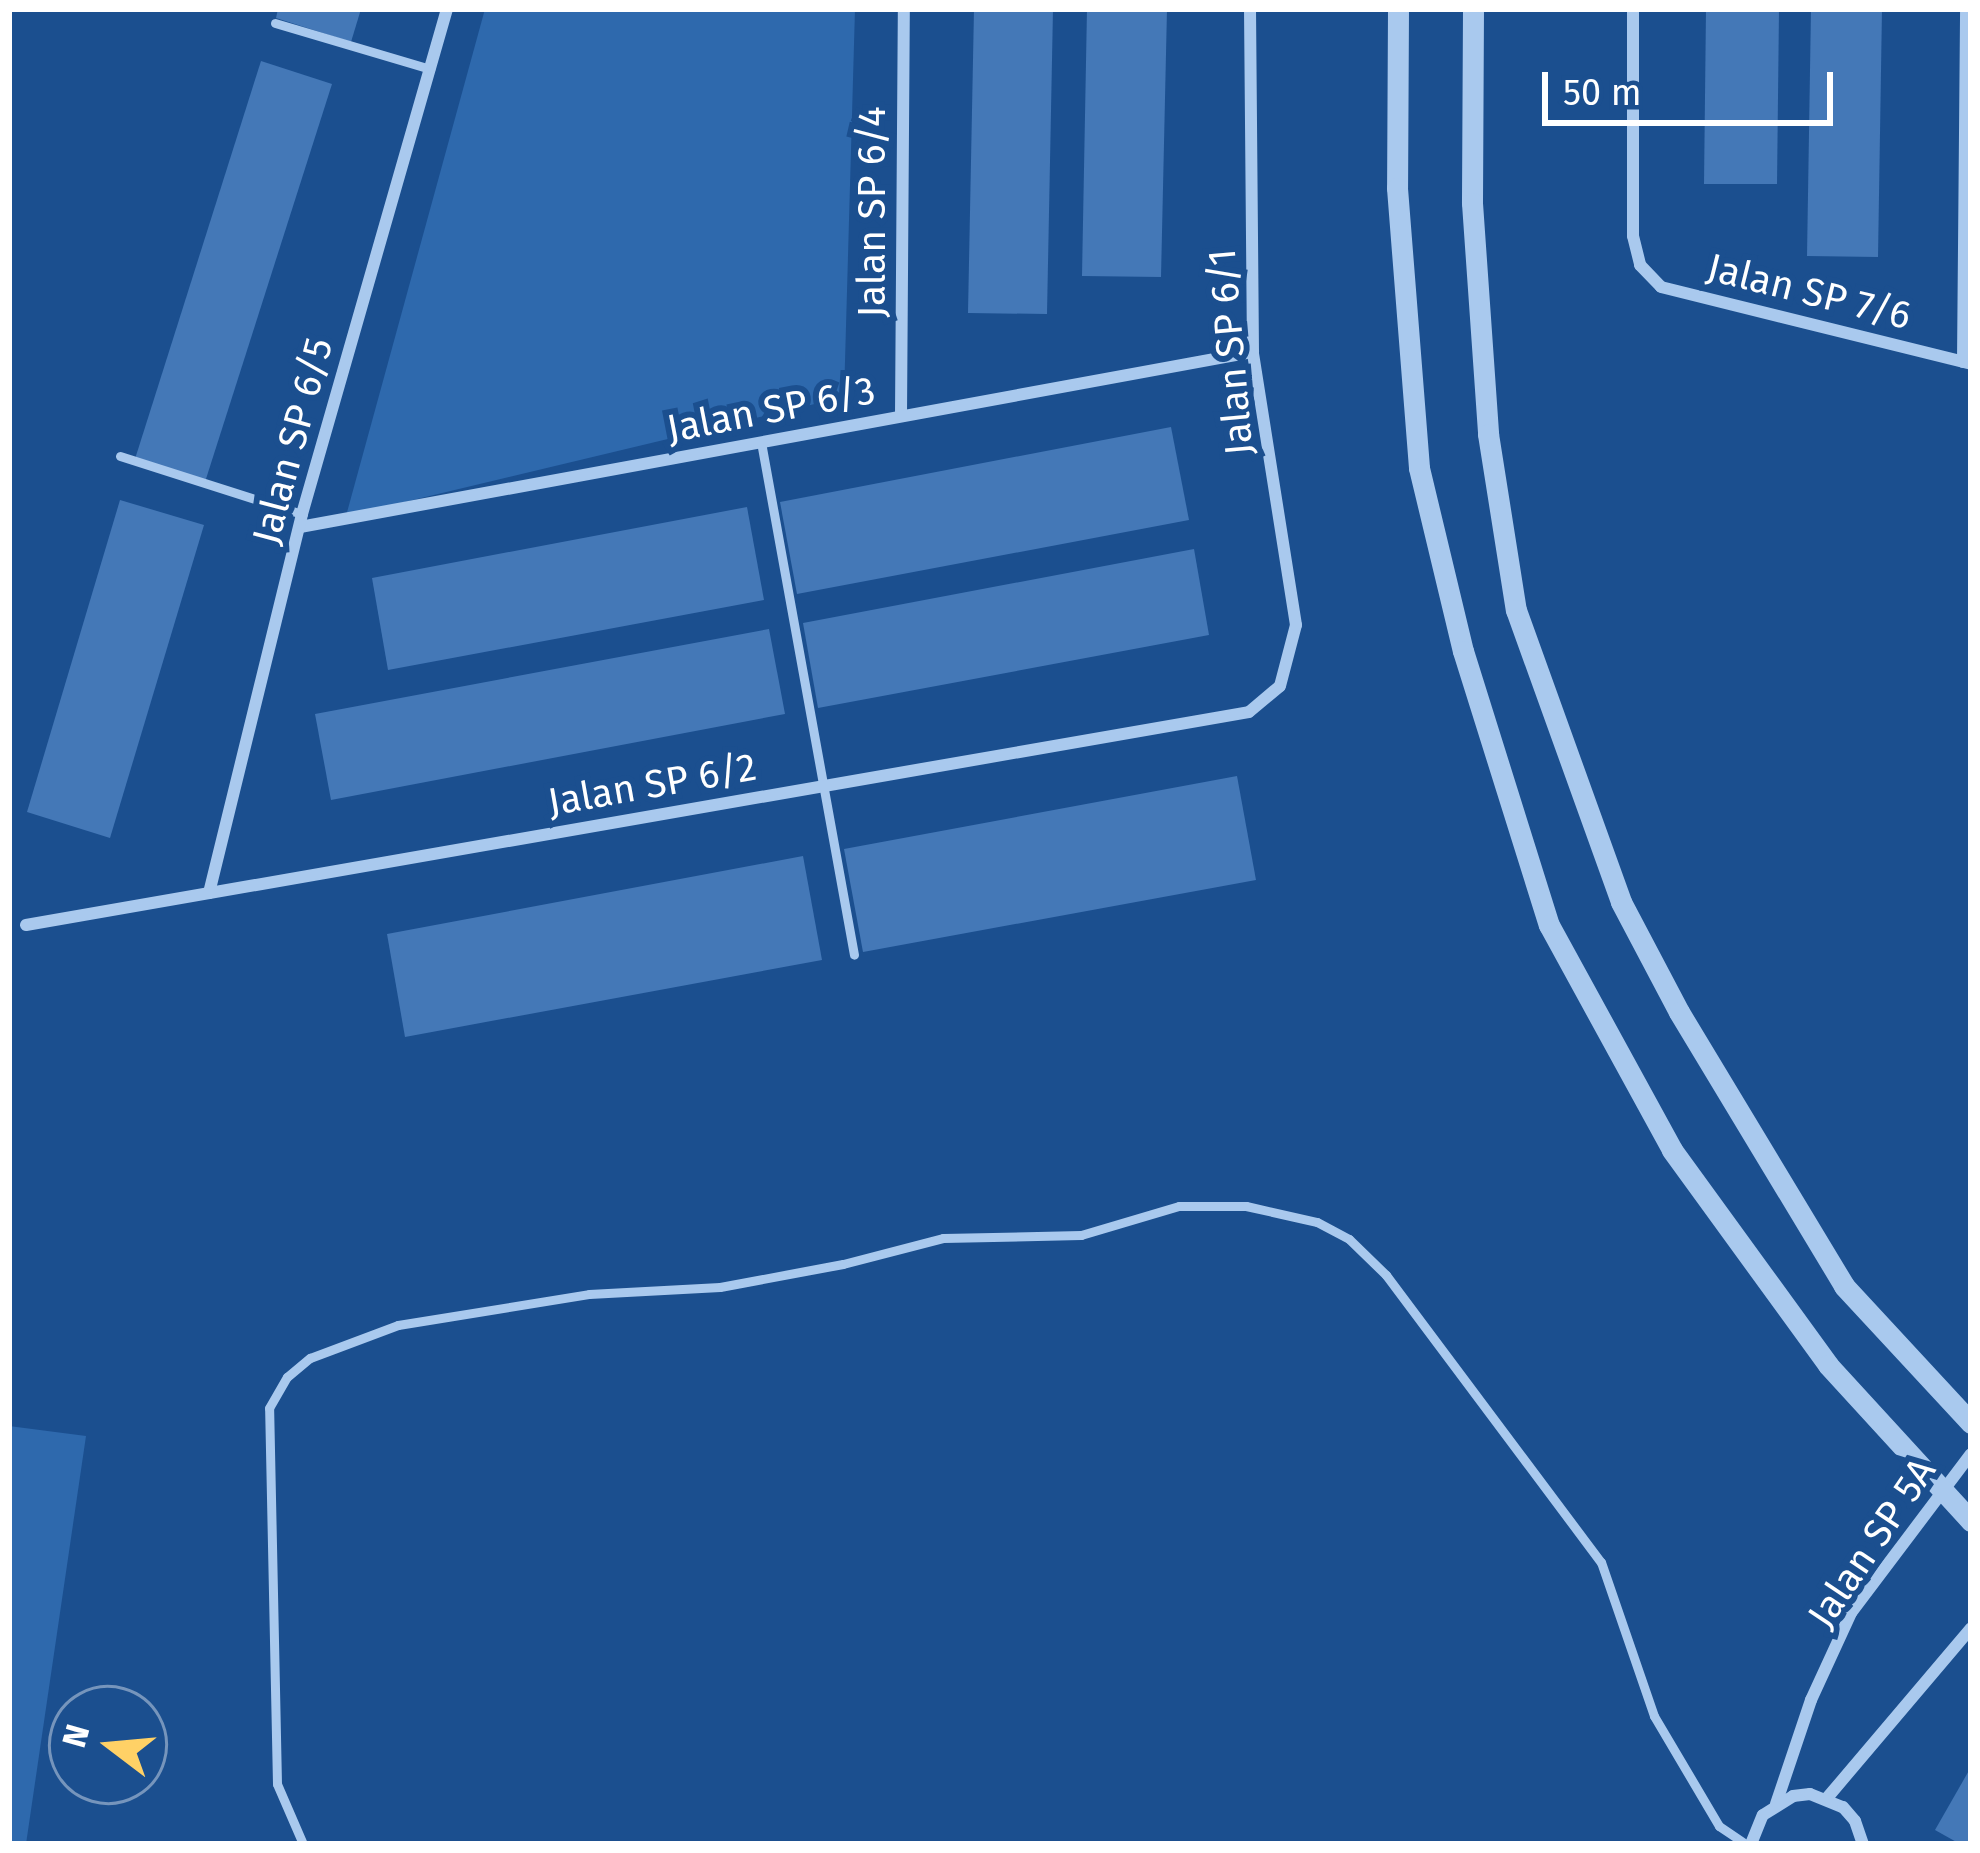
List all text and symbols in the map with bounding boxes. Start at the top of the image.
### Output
scale bar [1548,48,1839,122]
text: 50 m [1563,71,1642,115]
street label: Jalan SP 6/4 [849,106,895,318]
street label: Jalan SP 7/6 [1702,244,1916,340]
street label: Jalan SP 6/1 [1199,247,1263,457]
street label: Jalan SP 6/5 [243,333,343,549]
street label: Jalan SP 6/3 [663,367,879,453]
street label: Jalan SP 6/2 [544,744,760,826]
street label: Jalan SP 5A [1798,1449,1946,1637]
north arrow [48,1685,168,1805]
text: N [54,1720,99,1752]

